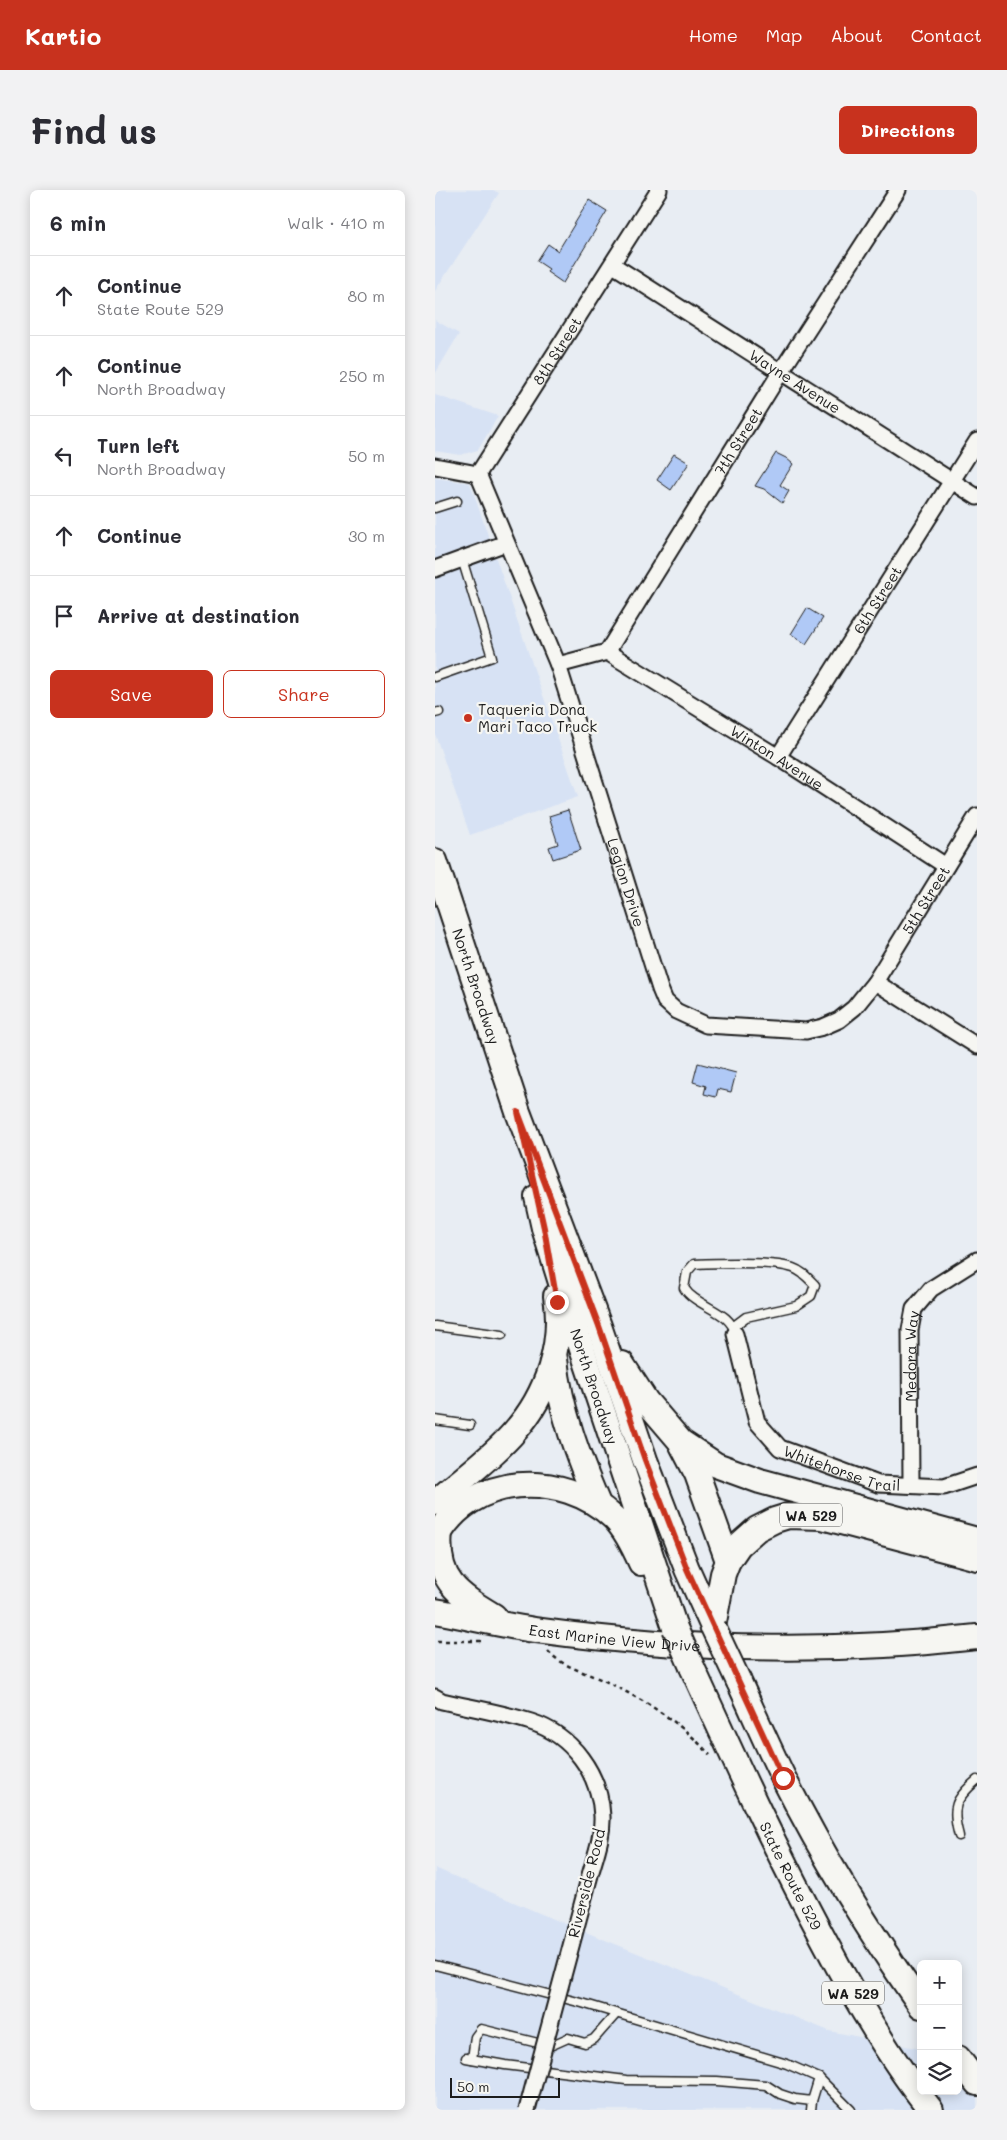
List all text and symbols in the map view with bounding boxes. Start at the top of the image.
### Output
text: Kartio [25,20,101,51]
text: Home [689,23,738,47]
text: Map [766,23,802,47]
text: About [830,23,883,47]
text: Contact [911,23,982,47]
button: Directions [839,106,977,154]
text: Find us [30,107,157,153]
text: 6 min [50,209,106,236]
text: Walk · 410 m [287,212,385,233]
text: Continue [97,273,182,298]
icon: ahead [50,282,78,310]
text: 80 m [348,285,385,306]
text: State Route 529 [97,298,223,319]
street label: 8th Street [528,313,586,388]
street label: Wayne Avenue [746,345,845,418]
text: Continue [97,353,182,378]
icon: ahead [50,362,78,390]
text: 250 m [339,365,385,386]
text: North Broadway [97,378,226,399]
street label: 7th Street [709,403,766,479]
text: Turn left [97,433,180,458]
icon: left [50,442,78,470]
text: 50 m [348,445,385,466]
text: North Broadway [97,458,226,479]
icon: ahead [50,522,78,550]
text: Continue [97,523,182,548]
text: 30 m [348,525,385,546]
street label: 6th Street [848,562,906,637]
icon: arrive [50,602,78,630]
text: Arrive at destination [97,603,300,628]
button: Save [50,670,213,718]
button: Share [223,670,385,718]
place label: Taqueria Dona Mari Taco Truck [478,699,597,736]
marker: Taqueria Dona Mari Taco Truck [462,712,474,724]
street label: Winton Avenue [727,720,828,794]
street label: Legion Drive [603,835,650,929]
street label: 5th Street [897,862,954,938]
street label: North Broadway [448,926,505,1047]
route end [546,1291,569,1314]
street label: Medora Way [900,1308,924,1402]
street label: North Broadway [566,1326,623,1447]
street label: Whitehorse Trail [781,1440,901,1495]
road number: WA 529 [780,1504,842,1526]
street label: East Marine View Drive [528,1619,701,1655]
route start [772,1767,795,1790]
street label: State Route 529 [755,1818,827,1933]
street label: Riverside Road [563,1826,609,1940]
map controls [917,1960,962,2095]
button: + [917,1960,962,2005]
road number: WA 529 [822,1982,884,2005]
button: − [917,2005,962,2050]
button: layers [917,2050,962,2095]
scale bar [450,2075,560,2098]
text: 50 m [457,2077,489,2096]

